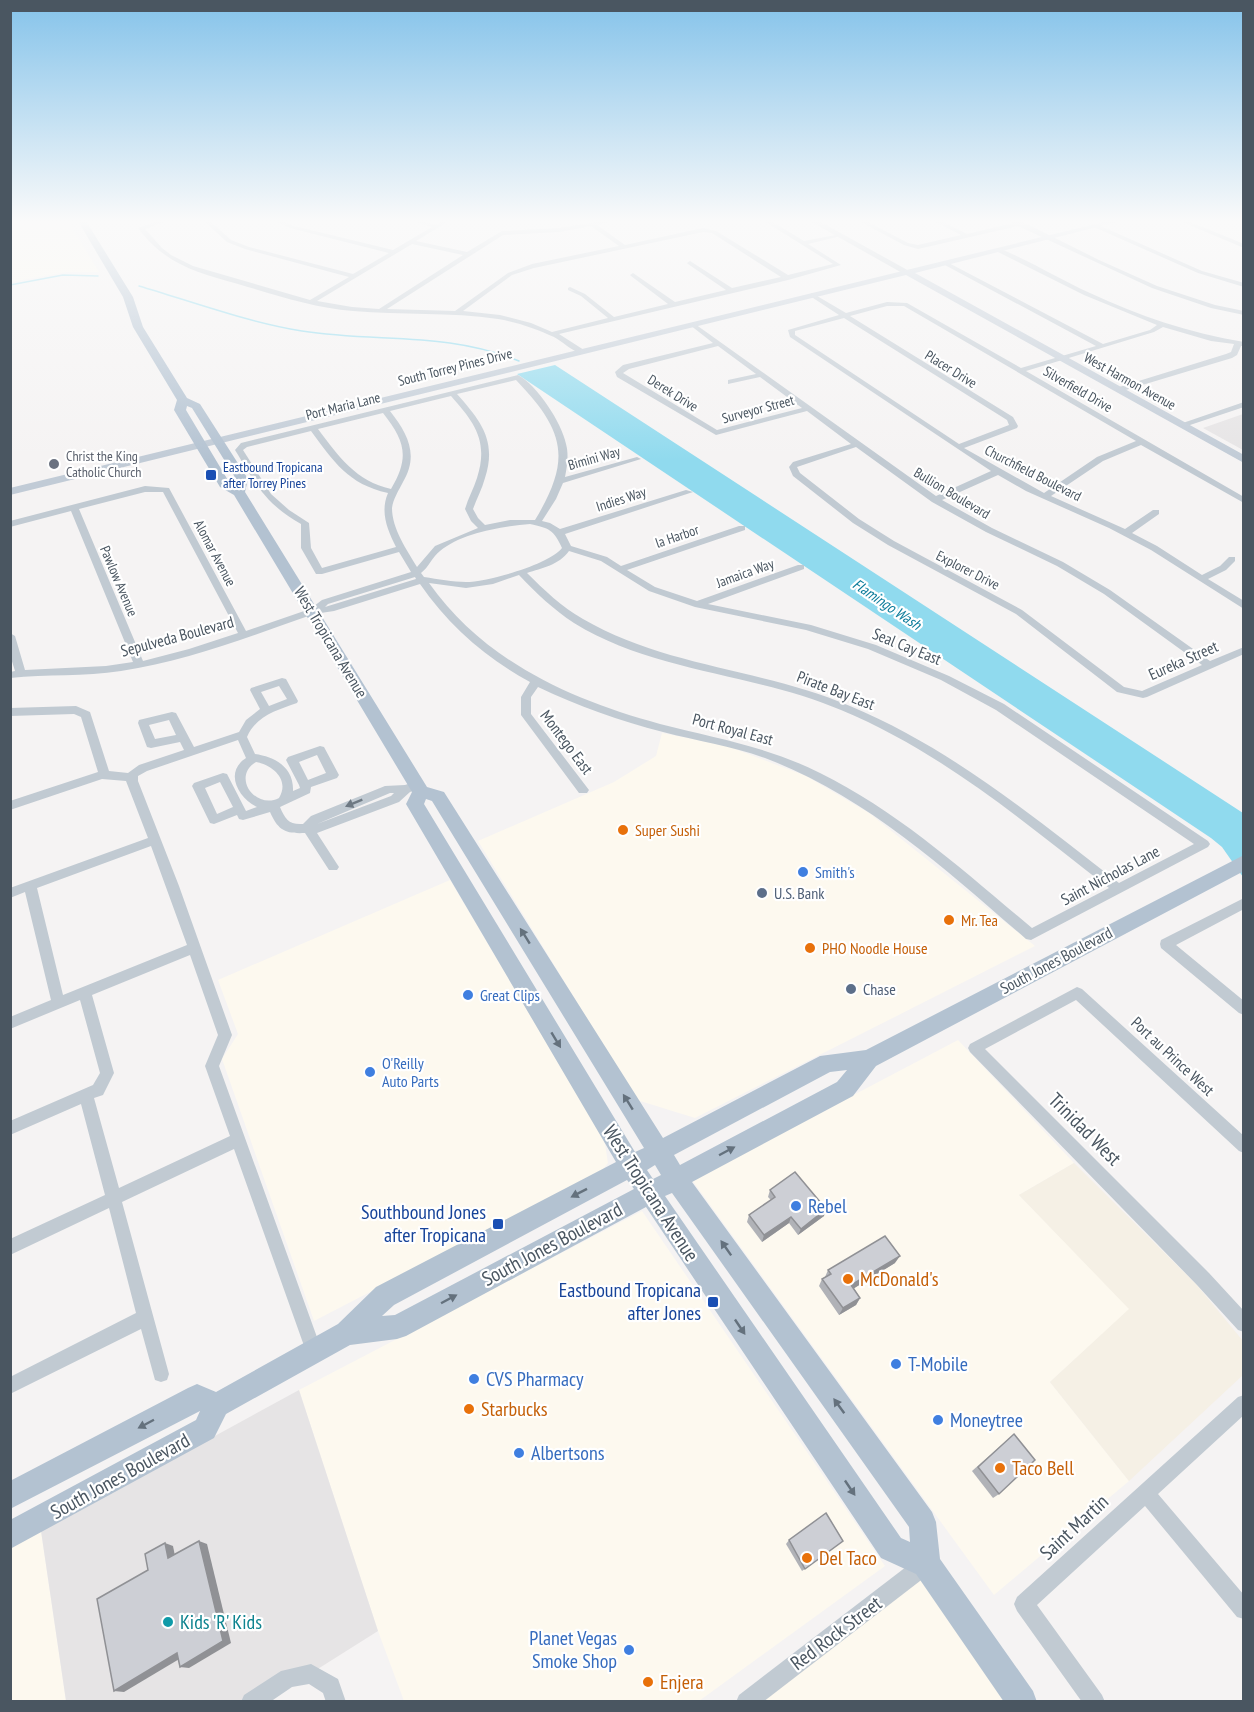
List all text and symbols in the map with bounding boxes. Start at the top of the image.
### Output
street label: South Torrey Pines Drive [396,344,514,390]
street label: Placer Drive [922,346,981,392]
street label: West Harmon Avenue [1081,348,1179,414]
street label: Silverfield Drive [1040,362,1116,416]
street label: Derek Drive [644,370,702,416]
street label: Port Maria Lane [304,388,382,424]
street label: Surveyor Street [720,391,796,427]
street label: Churchfield Boulevard [982,441,1084,505]
street label: Bimini Way [566,442,623,474]
place label: Christ the King Catholic Church [66,447,142,481]
marker: Christ the King Catholic Church [47,457,61,471]
place label: Eastbound Tropicana after Torrey Pines [223,458,323,492]
street label: Bullion Boulevard [911,463,993,523]
marker: Eastbound Tropicana after Torrey Pines [204,468,218,482]
street label: Indies Way [594,482,649,516]
street label: Alomar Avenue [190,517,240,589]
street label: la Harbor [653,520,701,552]
street label: Pawlow Avenue [96,543,142,619]
street label: Explorer Drive [933,546,1003,594]
street label: Jamaica Way [713,554,777,592]
water label: Flamingo Wash [849,574,926,635]
street label: West Tropicana Avenue [290,583,372,701]
street label: Sepulveda Boulevard [118,611,236,661]
street label: Seal Cay East [870,623,945,669]
street label: Eureka Street [1145,636,1221,684]
street label: Pirate Bay East [794,666,878,714]
street label: Montego East [536,706,598,779]
street label: Port Royal East [690,709,776,750]
one-way arrow [345,798,363,808]
place label: Super Sushi [635,820,700,840]
marker: Super Sushi [616,823,630,837]
street label: Saint Nicholas Lane [1057,841,1163,909]
place label: Smith's [815,862,855,882]
marker: Smith's [796,865,810,879]
place label: U.S. Bank [774,883,825,903]
marker: U.S. Bank [755,886,769,900]
place label: Mr. Tea [961,910,998,930]
marker: Mr. Tea [942,913,956,927]
street label: South Jones Boulevard [997,922,1116,998]
one-way arrow [519,928,530,944]
place label: PHO Noodle House [822,938,928,958]
marker: PHO Noodle House [803,941,817,955]
place label: Chase [863,979,896,999]
marker: Chase [844,982,858,996]
place label: Great Clips [480,985,540,1005]
marker: Great Clips [461,988,475,1002]
street label: Port au Prince West [1127,1012,1219,1100]
one-way arrow [551,1032,562,1048]
place label: O'Reilly Auto Parts [382,1053,439,1091]
marker: O'Reilly Auto Parts [363,1065,377,1079]
street label: Trinidad West [1043,1087,1127,1171]
one-way arrow [622,1094,633,1110]
street label: West Tropicana Avenue [597,1120,705,1266]
one-way arrow [719,1146,736,1156]
one-way arrow [571,1188,588,1197]
place label: Rebel [808,1193,847,1219]
street label: South Jones Boulevard [477,1196,627,1292]
place label: Southbound Jones after Tropicana [361,1199,486,1248]
marker: Rebel [789,1199,803,1213]
marker: Southbound Jones after Tropicana [491,1217,505,1231]
one-way arrow [720,1240,732,1256]
place label: McDonald's [860,1266,939,1292]
marker: McDonald's [841,1272,855,1286]
place label: Eastbound Tropicana after Jones [559,1277,701,1326]
one-way arrow [440,1294,457,1304]
marker: Eastbound Tropicana after Jones [706,1295,720,1309]
one-way arrow [734,1319,745,1335]
place label: T-Mobile [908,1351,968,1377]
marker: T-Mobile [889,1357,903,1371]
place label: CVS Pharmacy [486,1366,584,1392]
marker: CVS Pharmacy [467,1372,481,1386]
place label: Starbucks [481,1396,548,1422]
one-way arrow [833,1399,845,1415]
marker: Starbucks [462,1402,476,1416]
place label: Moneytree [950,1407,1023,1433]
marker: Moneytree [931,1413,945,1427]
one-way arrow [137,1419,154,1429]
street label: South Jones Boulevard [46,1427,194,1525]
place label: Albertsons [531,1440,605,1466]
marker: Albertsons [512,1446,526,1460]
place label: Taco Bell [1012,1455,1074,1481]
marker: Taco Bell [993,1461,1007,1475]
one-way arrow [844,1480,856,1496]
street label: Saint Martin [1034,1489,1114,1565]
place label: Del Taco [819,1545,877,1571]
marker: Del Taco [800,1551,814,1565]
street label: Red Rock Street [785,1590,887,1676]
place label: Kids 'R' Kids [180,1609,262,1635]
marker: Kids 'R' Kids [161,1615,175,1629]
place label: Planet Vegas Smoke Shop [529,1625,617,1674]
marker: Planet Vegas Smoke Shop [622,1643,636,1657]
place label: Enjera [660,1669,703,1695]
marker: Enjera [641,1675,655,1689]

